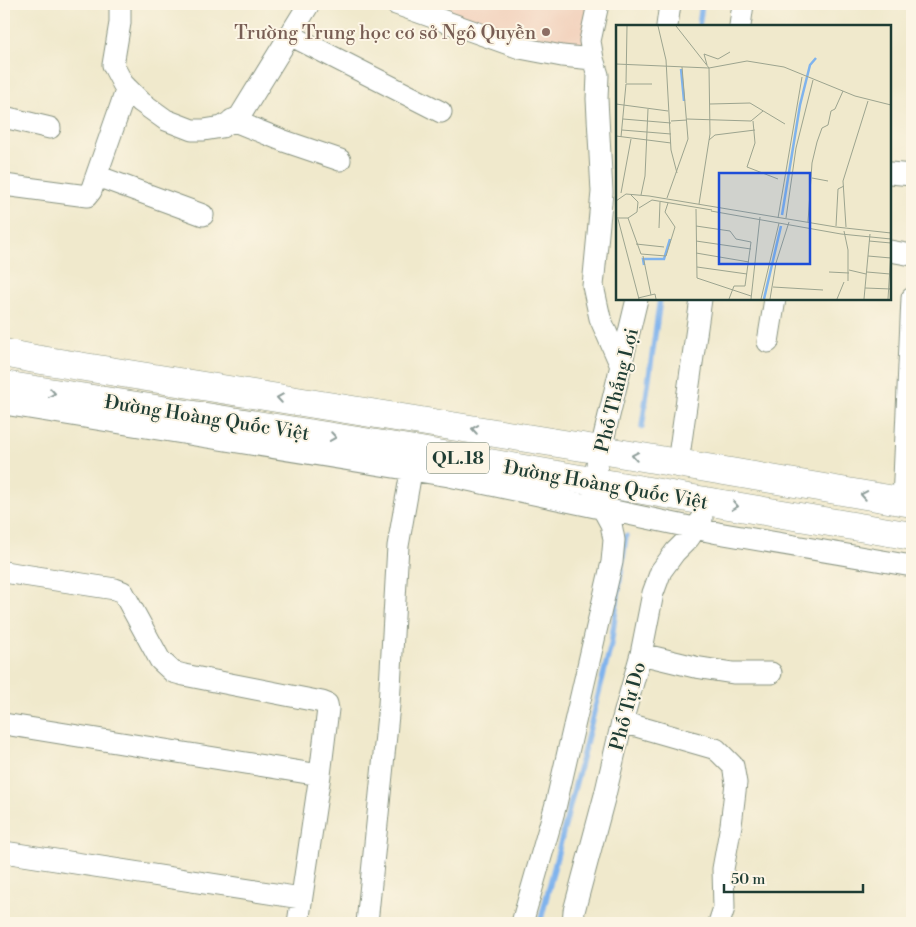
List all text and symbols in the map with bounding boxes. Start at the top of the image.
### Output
place label: Trường Trung học cơ sở Ngô Quyền [234,21,536,45]
inset map [616,25,891,300]
marker: Trường Trung học cơ sở Ngô Quyền [540,26,552,38]
street label: Phố Thắng Lợi [590,325,644,455]
one-way arrow [48,387,56,397]
street label: Đường Hoàng Quốc Việt [103,390,311,446]
one-way arrow [275,394,284,404]
one-way arrow [470,425,479,435]
one-way arrow [330,431,338,442]
road number: QL.18 [427,442,489,473]
one-way arrow [631,451,639,461]
street label: Đường Hoàng Quốc Việt [502,455,710,515]
one-way arrow [860,490,869,500]
one-way arrow [731,501,739,511]
street label: Phố Tự Do [605,659,651,753]
scale bar [724,862,862,894]
text: 50 m [731,870,765,889]

